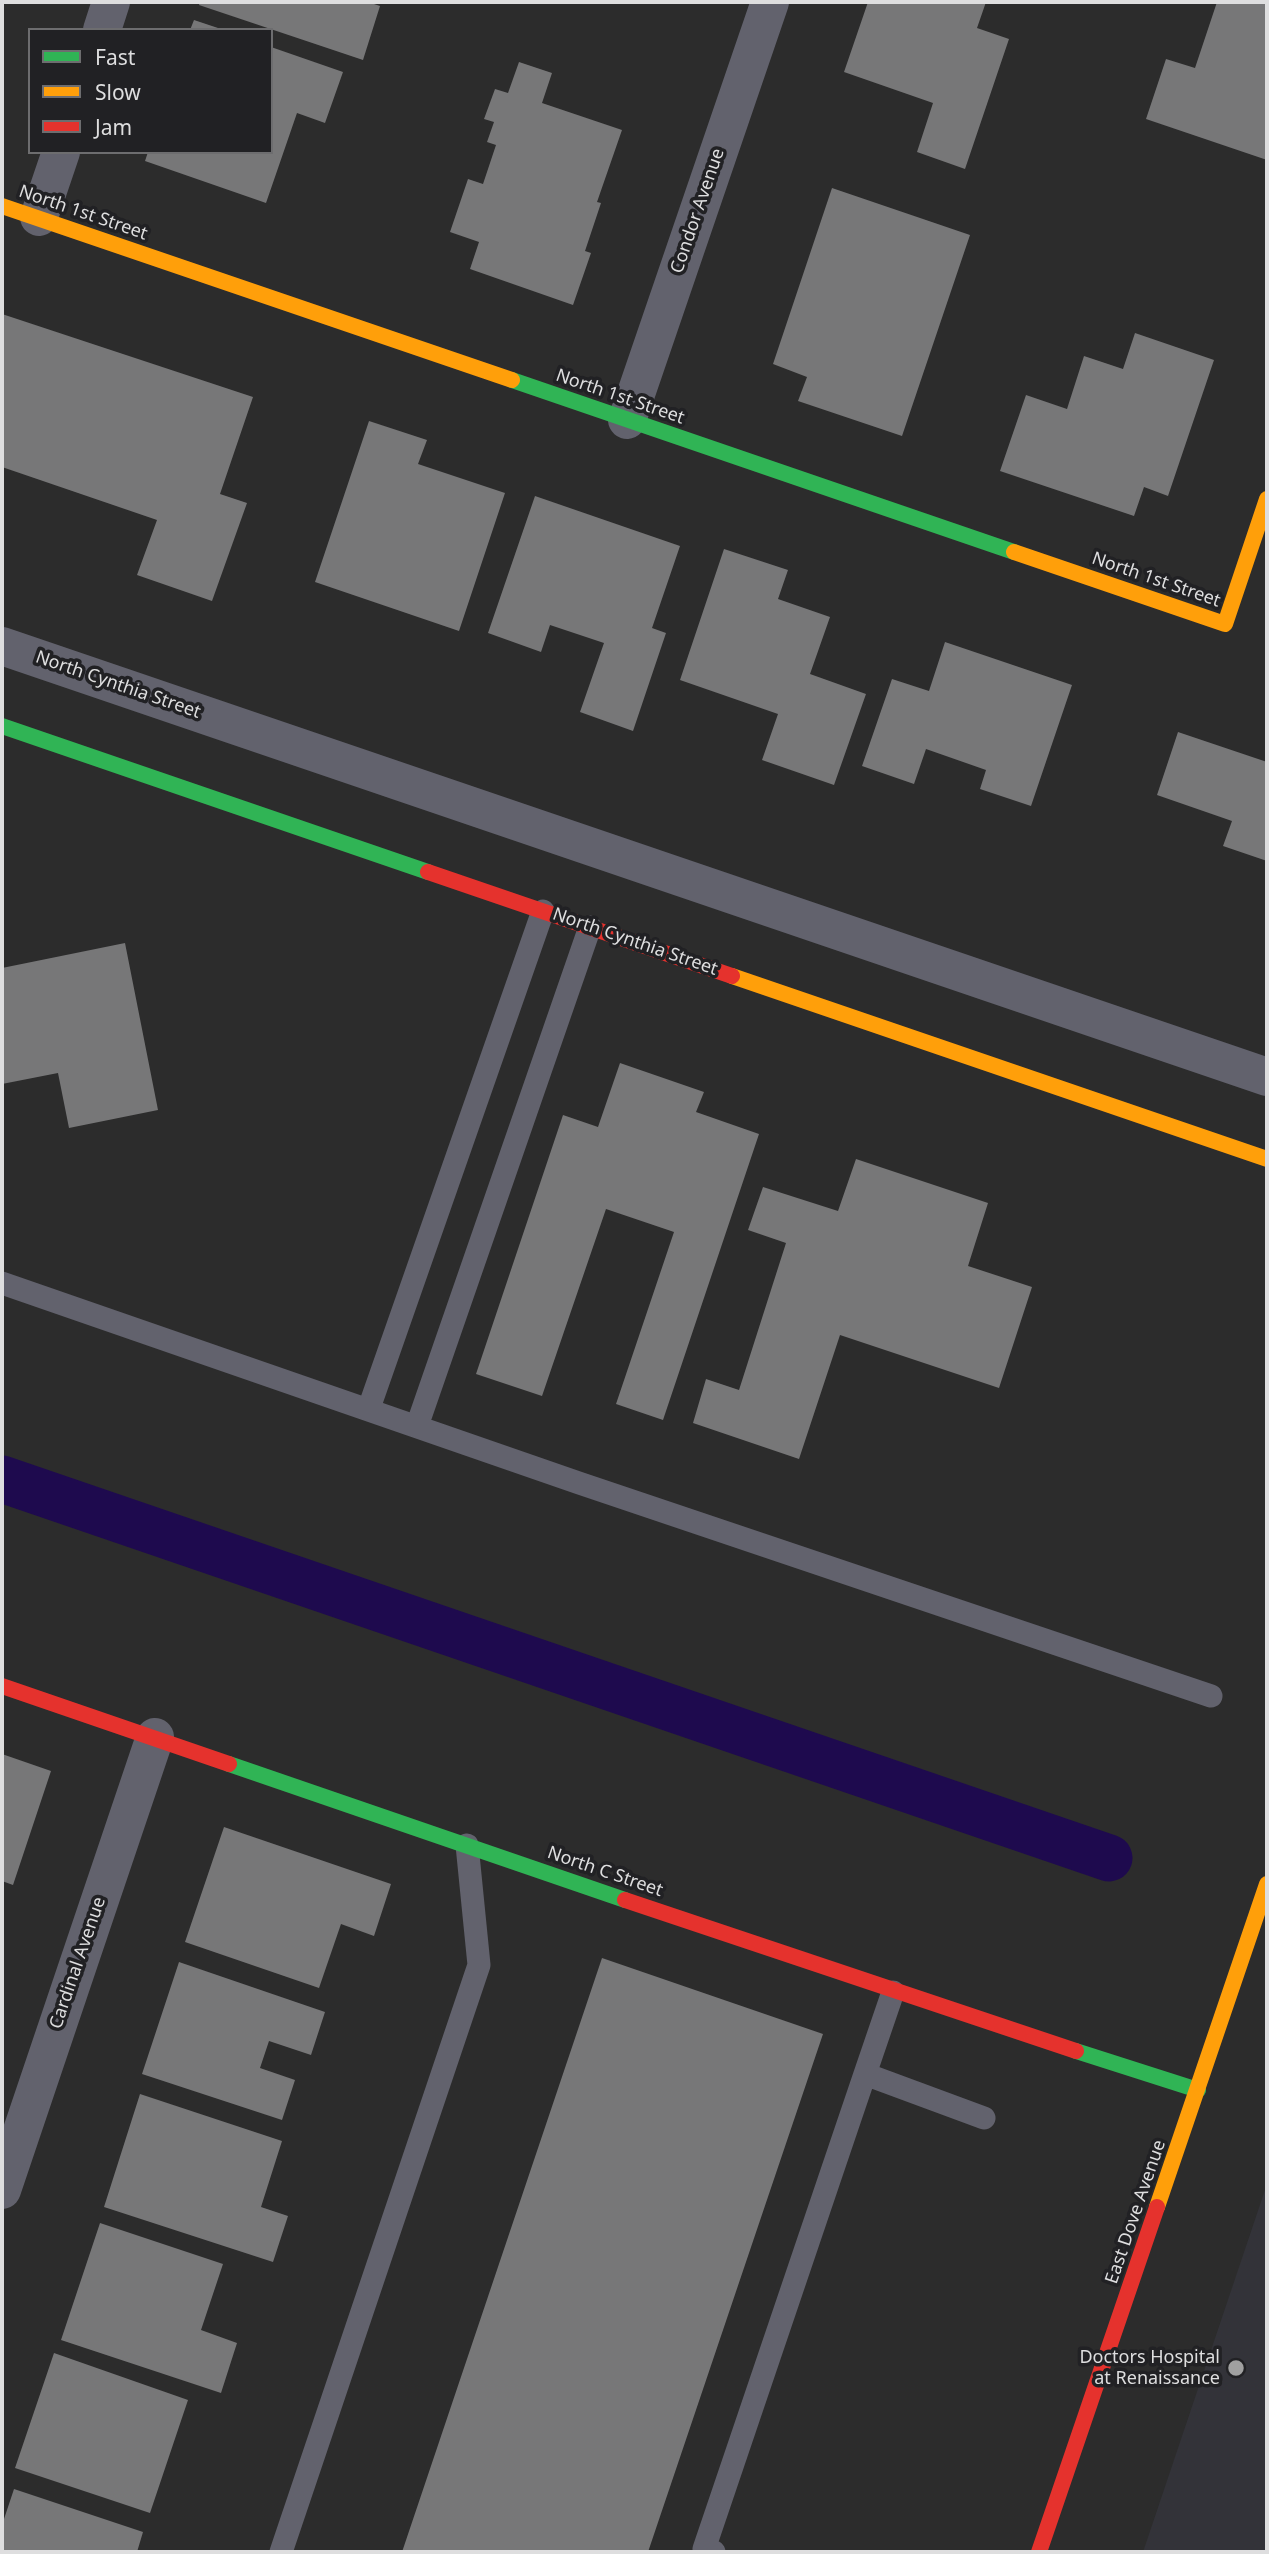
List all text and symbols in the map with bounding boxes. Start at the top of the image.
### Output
legend [28,28,273,154]
text: Fast [95,43,135,71]
text: Slow [95,78,141,106]
text: Jam [95,113,132,141]
street label: Condor Avenue [667,146,729,276]
street label: North 1st Street [16,181,150,245]
street label: North 1st Street [553,365,687,429]
street label: North 1st Street [1089,548,1223,612]
street label: North Cynthia Street [33,647,203,723]
street label: North Cynthia Street [550,904,720,980]
street label: North C Street [544,1842,666,1902]
street label: Cardinal Avenue [45,1894,111,2032]
street label: East Dove Avenue [1101,2137,1171,2287]
place label: Doctors Hospital at Renaissance [1079,2347,1220,2390]
marker: Doctors Hospital at Renaissance [1226,2358,1246,2378]

